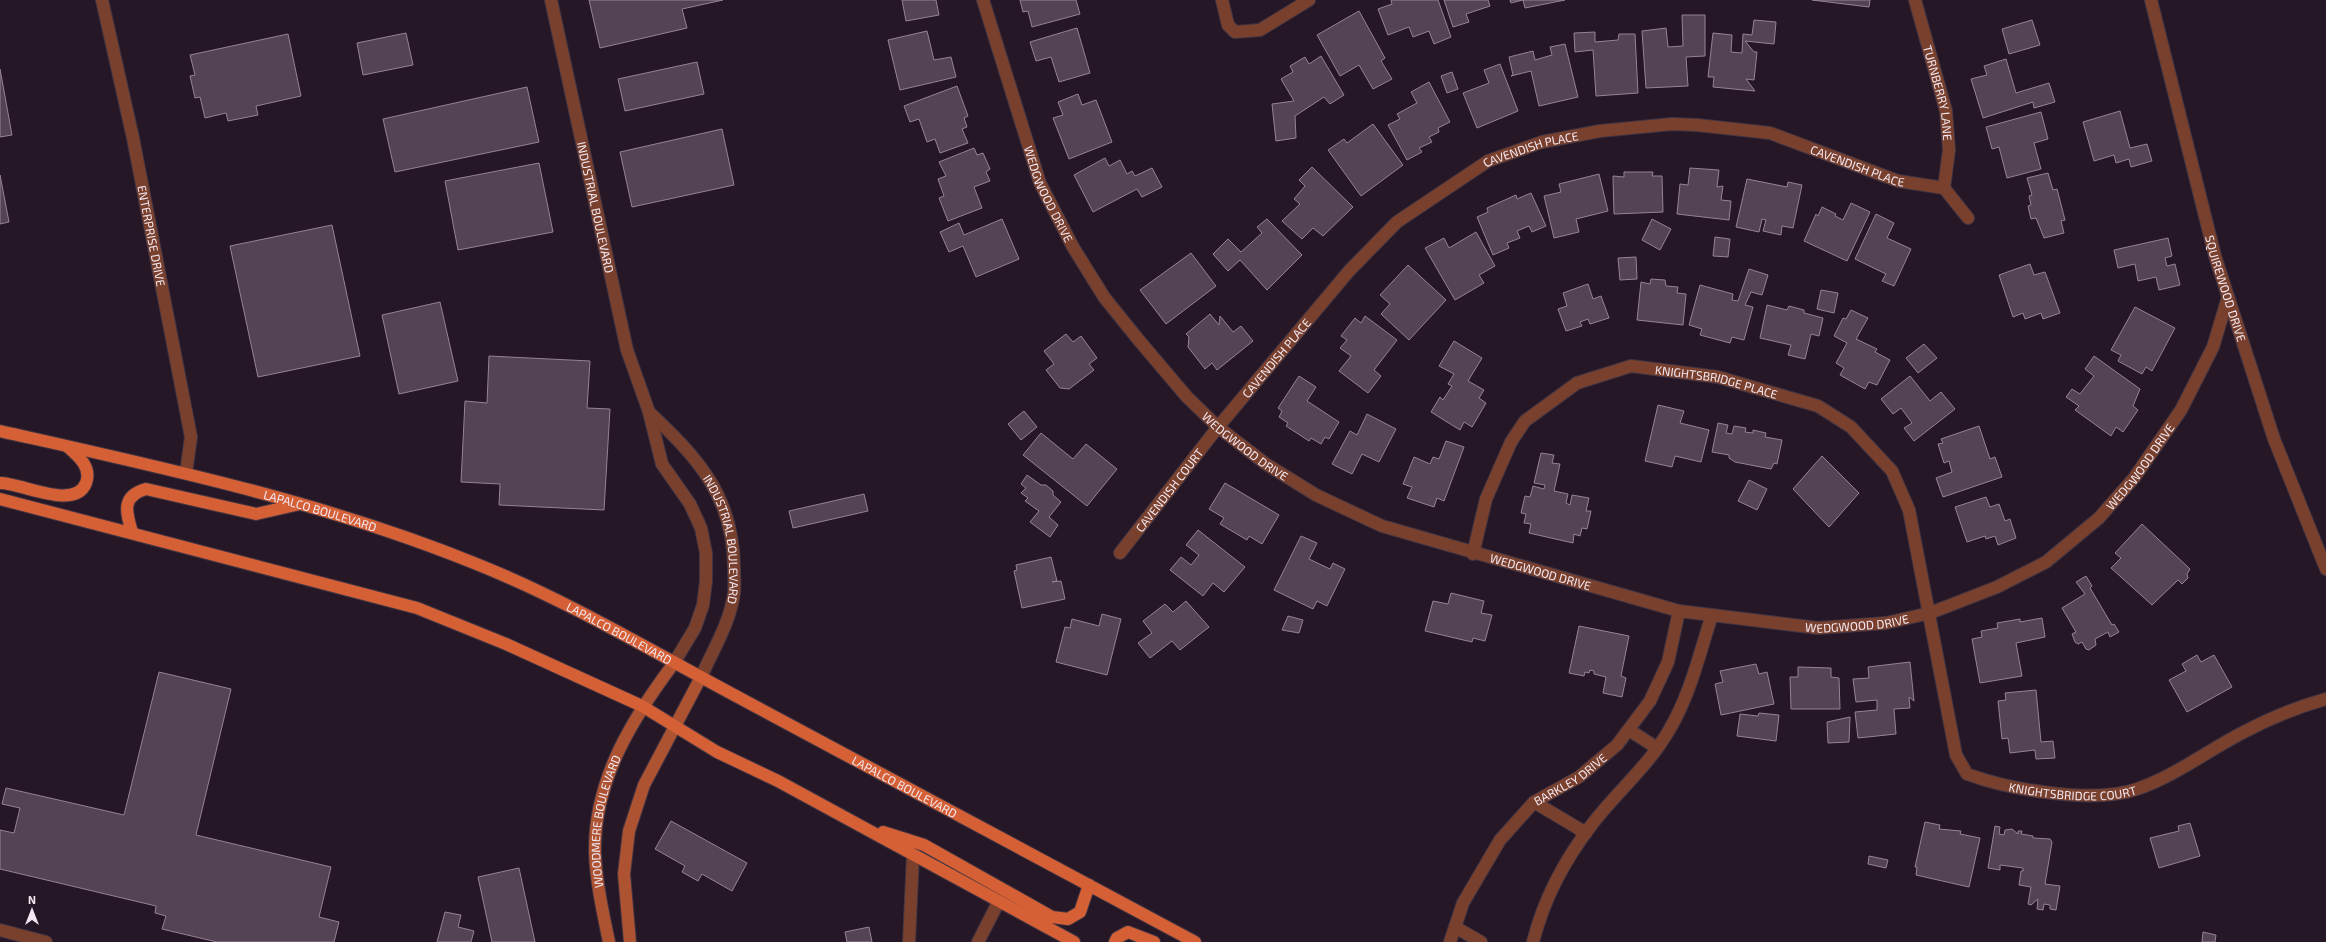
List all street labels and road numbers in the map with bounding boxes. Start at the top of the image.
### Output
street label: TURNBERRY LANE [1921,43,1955,141]
street label: CAVENDISH PLACE [1480,128,1580,170]
street label: INDUSTRIAL BOULEVARD [575,140,617,274]
street label: CAVENDISH PLACE [1809,142,1906,189]
street label: WEDGWOOD DRIVE [1022,144,1076,245]
street label: ENTERPRISE DRIVE [135,184,169,288]
street label: SQUIREWOOD DRIVE [2203,234,2249,344]
street label: CAVENDISH PLACE [1239,315,1314,400]
street label: KNIGHTSBRIDGE PLACE [1654,362,1780,401]
street label: WEDGWOOD DRIVE [1200,409,1291,483]
street label: WEDGWOOD DRIVE [2103,420,2177,512]
street label: CAVENDISH COURT [1132,445,1206,534]
street label: INDUSTRIAL BOULEVARD [701,472,741,606]
street label: LAPALCO BOULEVARD [262,487,379,534]
street label: WEDGWOOD DRIVE [1489,550,1593,593]
street label: LAPALCO BOULEVARD [564,599,674,667]
street label: WEDGWOOD DRIVE [1804,611,1910,635]
street label: BARKLEY DRIVE [1531,750,1609,808]
street label: WOODMERE BOULEVARD [588,753,623,889]
street label: LAPALCO BOULEVARD [850,753,960,820]
street label: KNIGHTSBRIDGE COURT [2008,779,2138,802]

